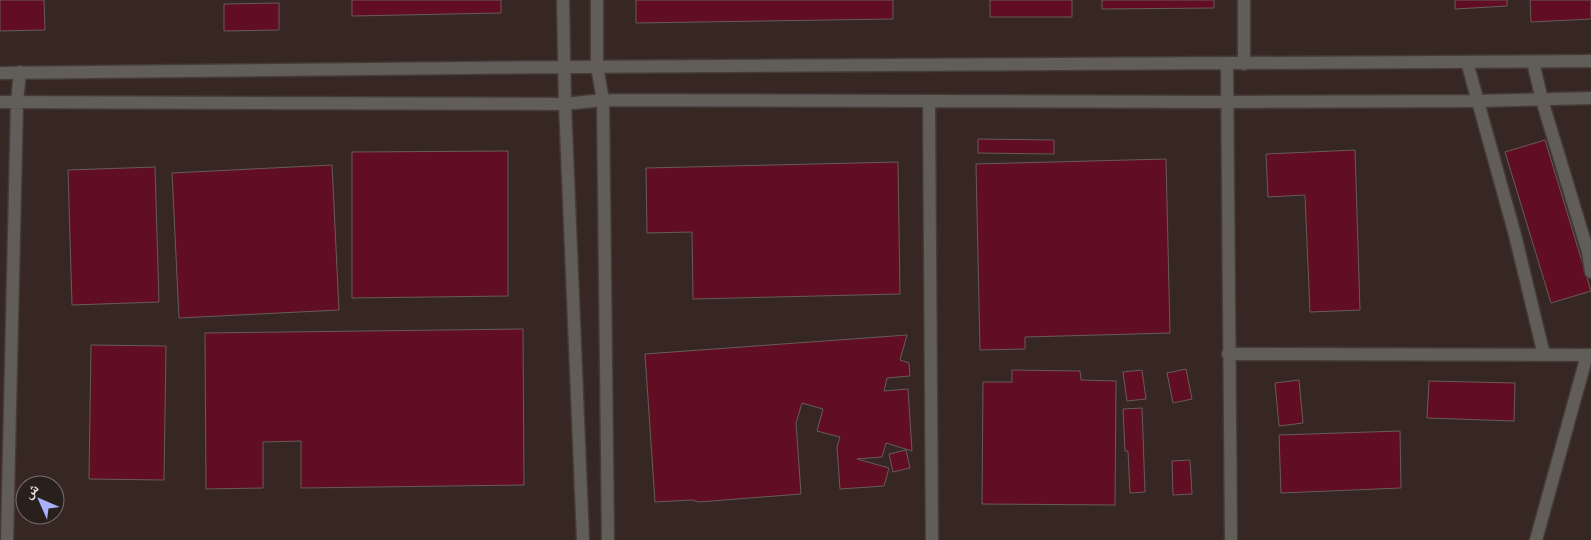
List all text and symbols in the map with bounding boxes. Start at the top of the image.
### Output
north arrow [15,475,65,525]
text: ش [19,479,43,503]

